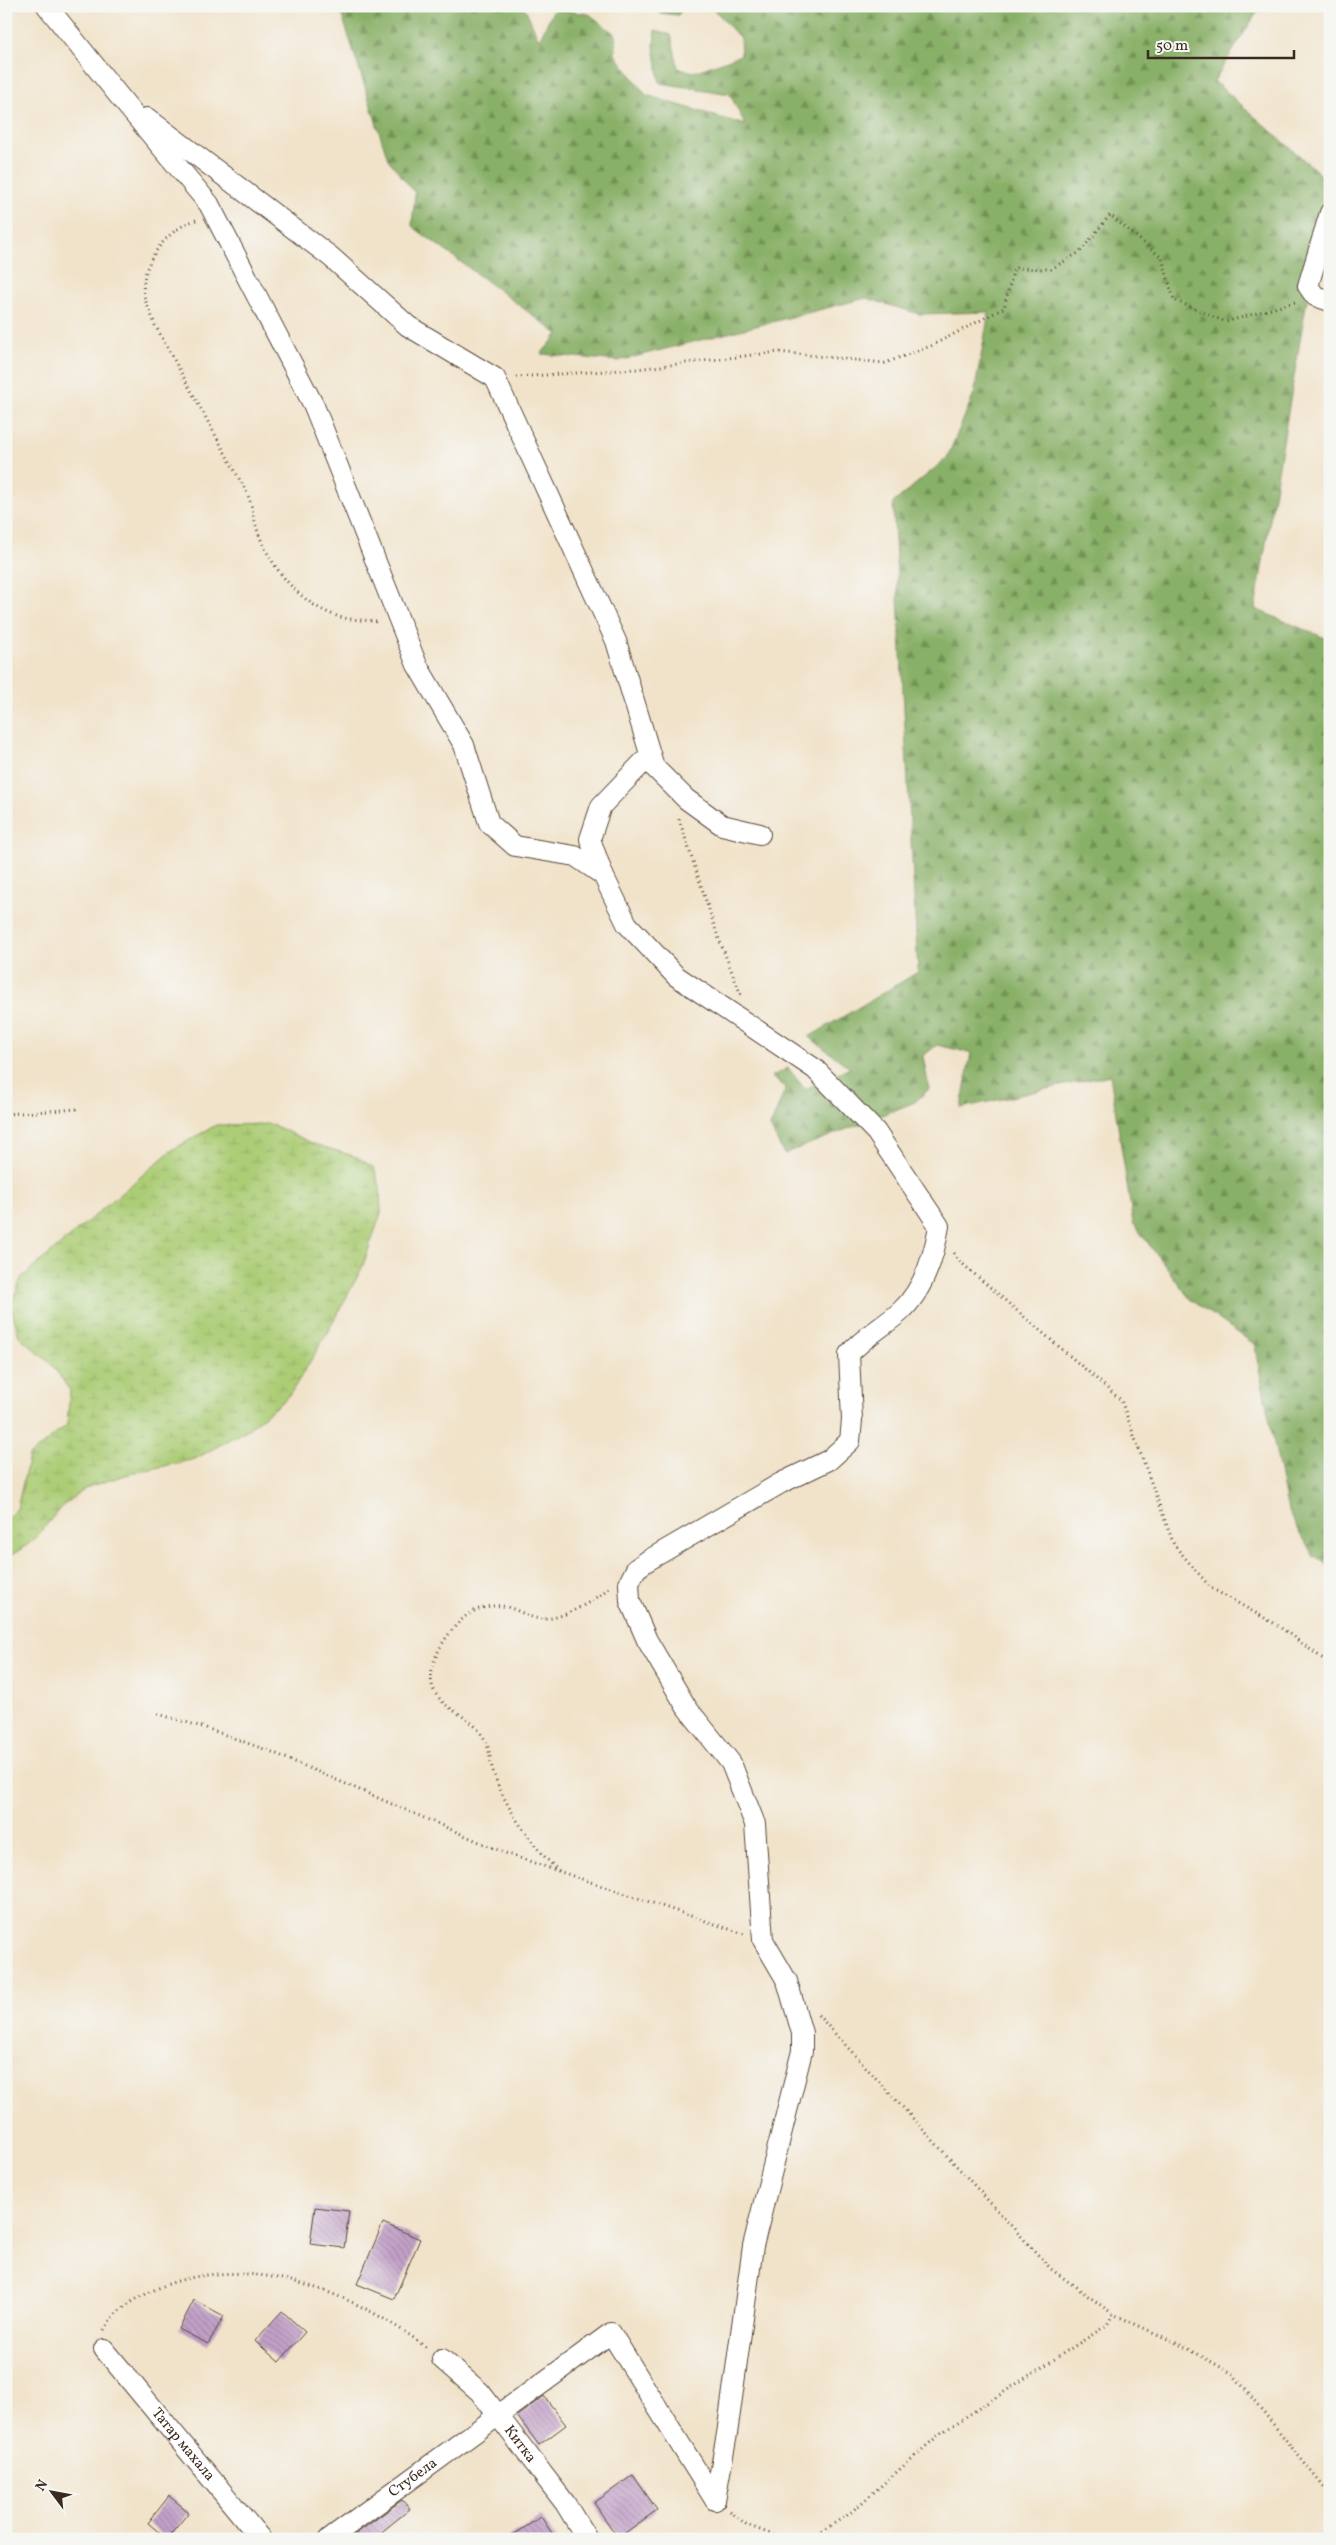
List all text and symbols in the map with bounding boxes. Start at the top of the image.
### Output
scale bar [1148,28,1295,60]
text: 50 m [1156,36,1188,57]
street label: Татар махала [146,2403,220,2486]
street label: Китка [499,2421,541,2467]
street label: Стубела [384,2453,442,2503]
north arrow [28,2468,78,2518]
text: N [31,2477,53,2495]

